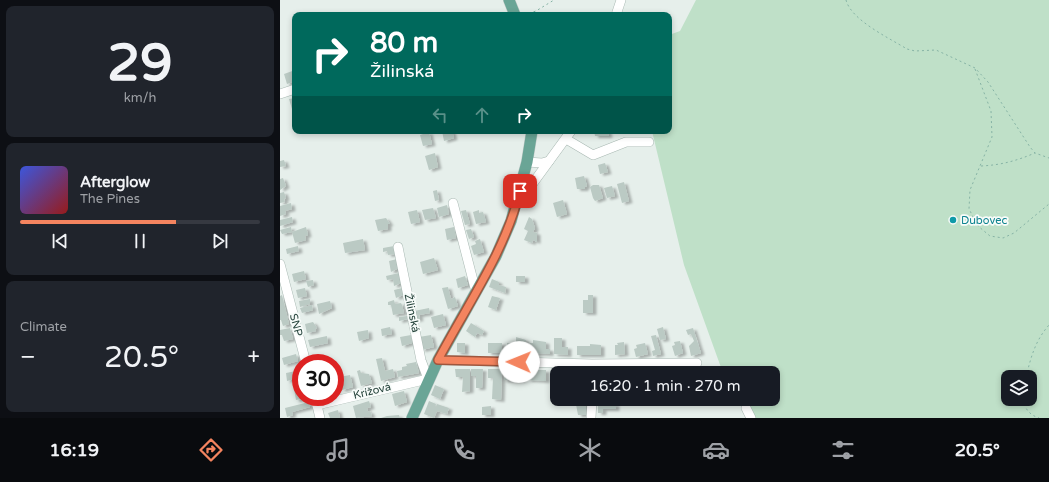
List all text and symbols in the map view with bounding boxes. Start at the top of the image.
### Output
text: 80 m [370,26,438,60]
icon: right [304,28,356,80]
text: 29 [107,32,173,95]
text: Žilinská [370,60,434,82]
text: km/h [124,90,156,106]
icon: left [429,104,451,126]
icon: ahead [471,104,493,126]
icon: right [513,104,535,126]
text: Afterglow [80,173,150,191]
pin [503,174,537,208]
icon: arrive [509,180,531,202]
text: The Pines [80,191,140,207]
place label: Dubovec [961,214,1007,227]
marker: Dubovec [948,215,958,225]
icon: previous [49,230,71,252]
icon: pause [129,230,151,252]
icon: next [209,230,231,252]
street label: Žilinská [402,292,422,334]
street label: SNP [287,312,305,338]
text: Climate [20,319,67,335]
text: 20.5° [104,339,179,376]
position arrow [498,341,540,383]
text: − [20,344,36,370]
text: + [248,344,260,370]
speed limit sign: 30 [292,354,344,406]
map controls [1001,370,1037,406]
button: layers [1001,370,1037,406]
text: 16:20 · 1 min · 270 m [590,377,740,395]
street label: Krížová [352,380,392,402]
icon: directions [197,436,225,464]
icon: music [324,436,352,464]
icon: phone [450,436,478,464]
icon: climate [576,436,604,464]
icon: car [702,436,730,464]
icon: filters [829,436,857,464]
text: 16:19 [49,439,99,461]
text: 20.5° [955,439,1000,461]

